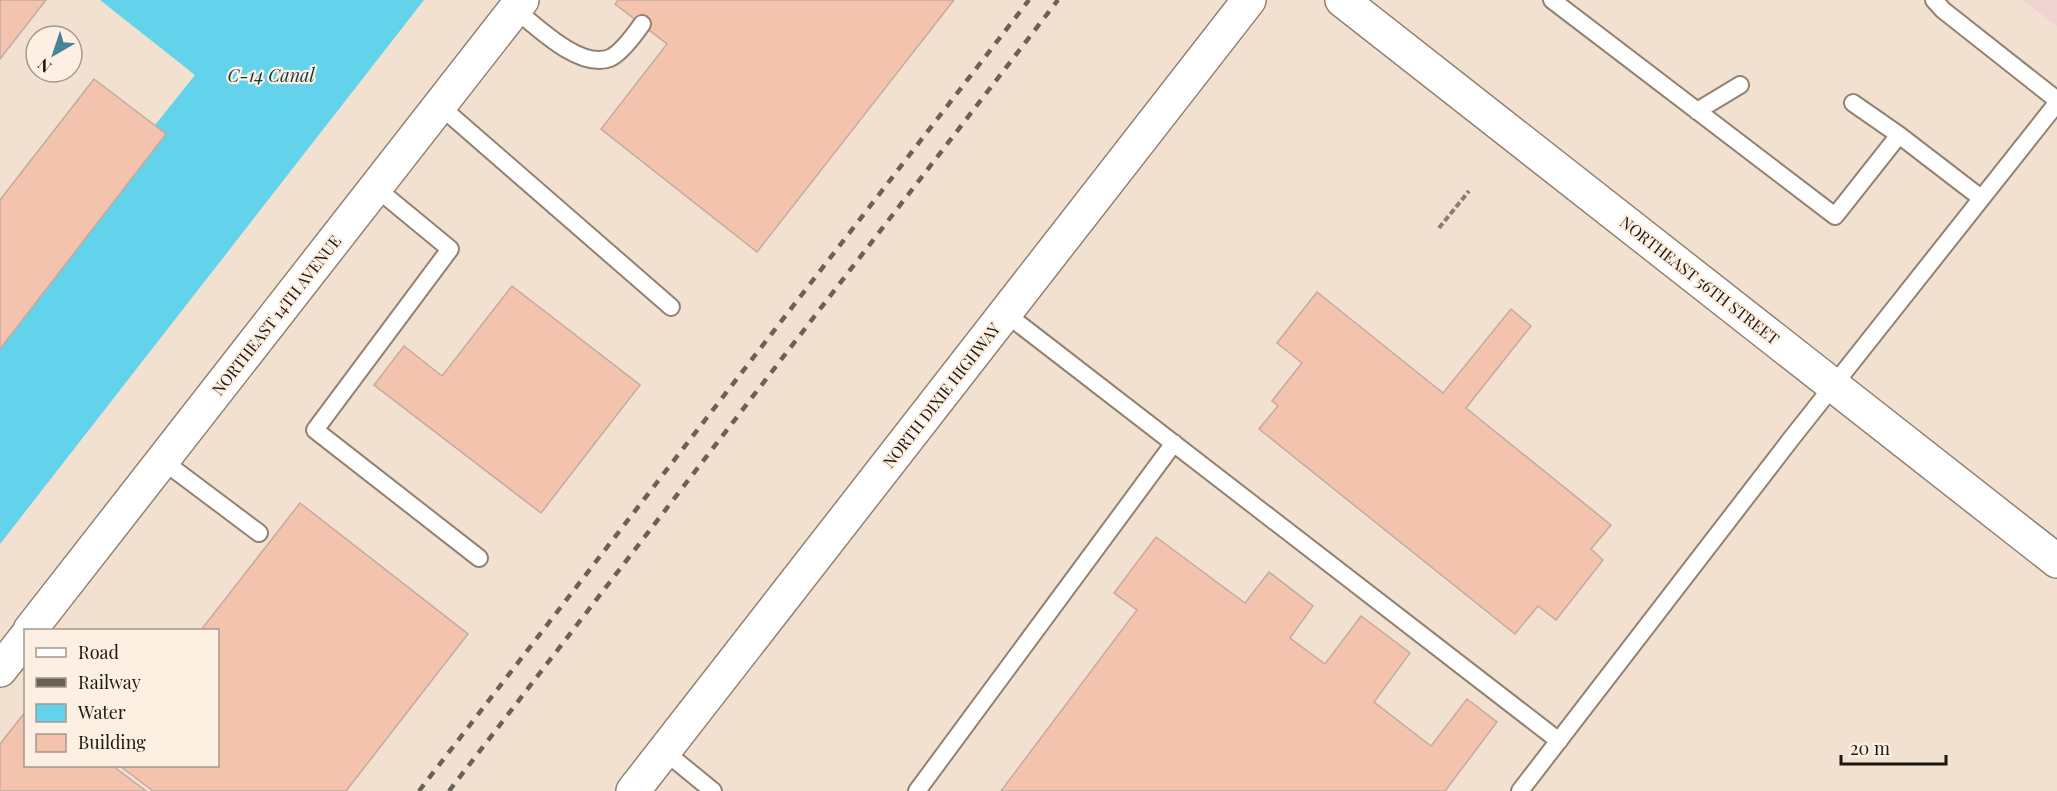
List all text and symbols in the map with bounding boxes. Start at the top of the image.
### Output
north arrow [24,24,84,84]
text: N [33,54,55,78]
water label: C-14 Canal [227,63,316,87]
street label: NORTHEAST 56TH STREET [1616,211,1784,349]
street label: NORTHEAST 14TH AVENUE [207,231,345,399]
street label: NORTH DIXIE HIGHWAY [878,318,1005,472]
legend [24,629,219,767]
text: Road [78,640,119,664]
text: Railway [78,670,141,694]
text: Water [77,700,126,724]
scale bar [1841,728,1946,766]
text: Building [78,730,146,754]
text: 20 m [1850,736,1890,760]

